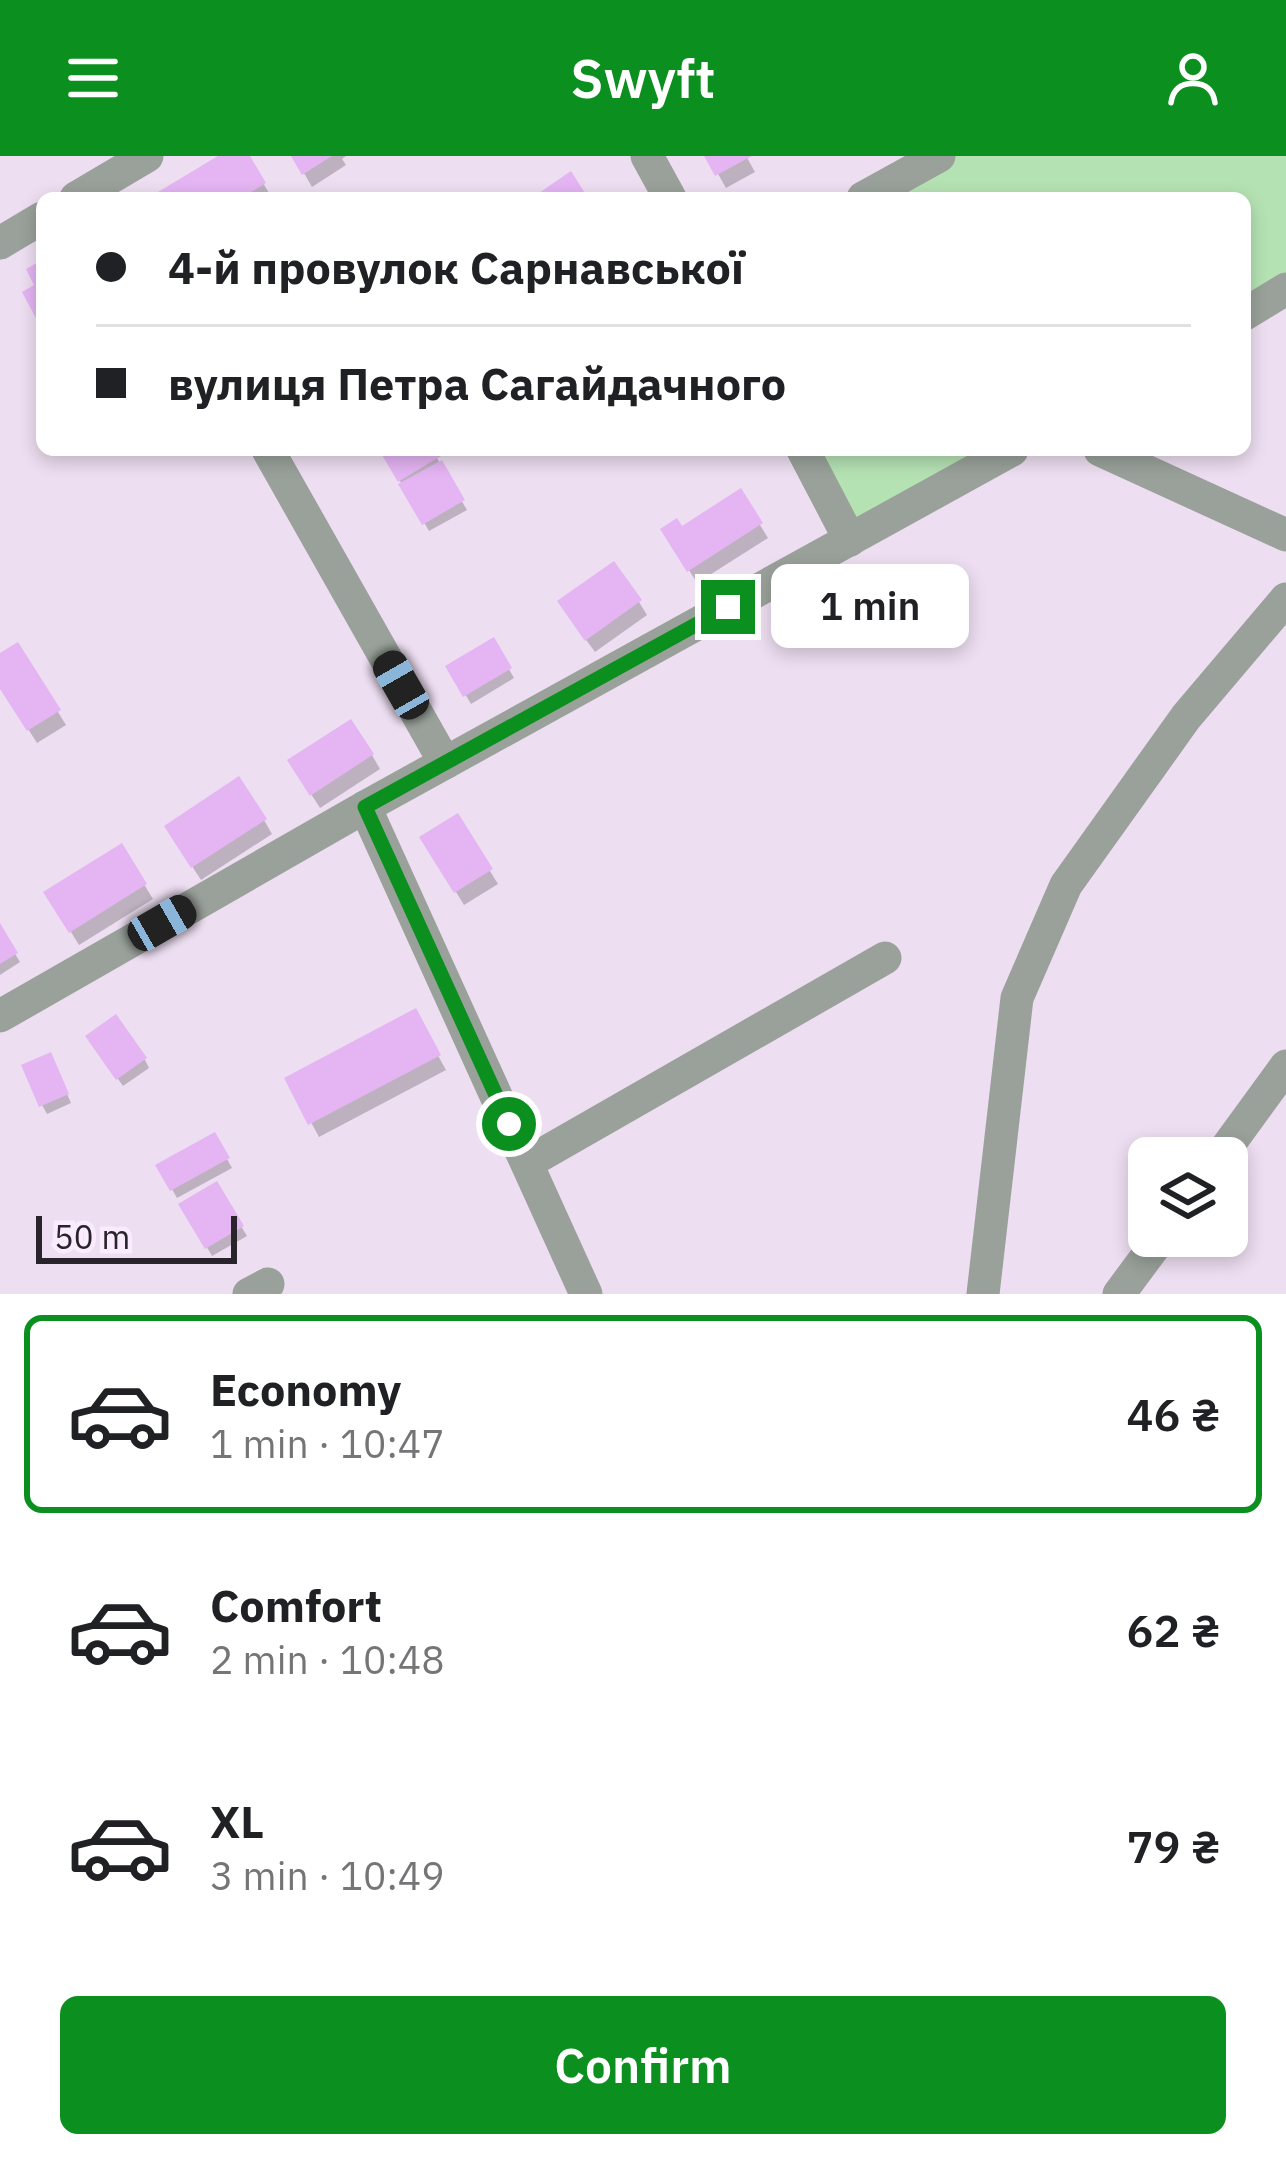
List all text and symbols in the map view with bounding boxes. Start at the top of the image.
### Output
text: Swyft [571,43,715,113]
icon: menu [60,45,126,111]
icon: person [1160,45,1226,111]
text: 4-й провулок Сарнавської [168,238,744,296]
text: вулиця Петра Сагайдачного [168,354,786,412]
callout: 1 min [770,565,968,649]
route end [701,580,755,634]
text: 1 min [820,580,920,631]
car [367,645,435,725]
car [122,889,202,957]
route start [482,1097,536,1151]
map controls [1128,1137,1248,1257]
button: layers [1128,1137,1248,1257]
scale bar [36,1210,237,1263]
text: 50 m [54,1215,130,1258]
icon: car [66,1360,174,1468]
text: Economy [210,1360,401,1418]
text: 46 ₴ [1127,1385,1220,1443]
text: 1 min · 10:47 [210,1418,445,1469]
icon: car [66,1576,174,1684]
text: Comfort [210,1576,382,1634]
text: 62 ₴ [1127,1601,1220,1659]
text: 2 min · 10:48 [210,1634,445,1685]
icon: car [66,1792,174,1900]
text: XL [210,1792,264,1850]
text: 79 ₴ [1127,1817,1220,1875]
text: 3 min · 10:49 [210,1850,445,1901]
button: Confirm [60,1996,1226,2134]

